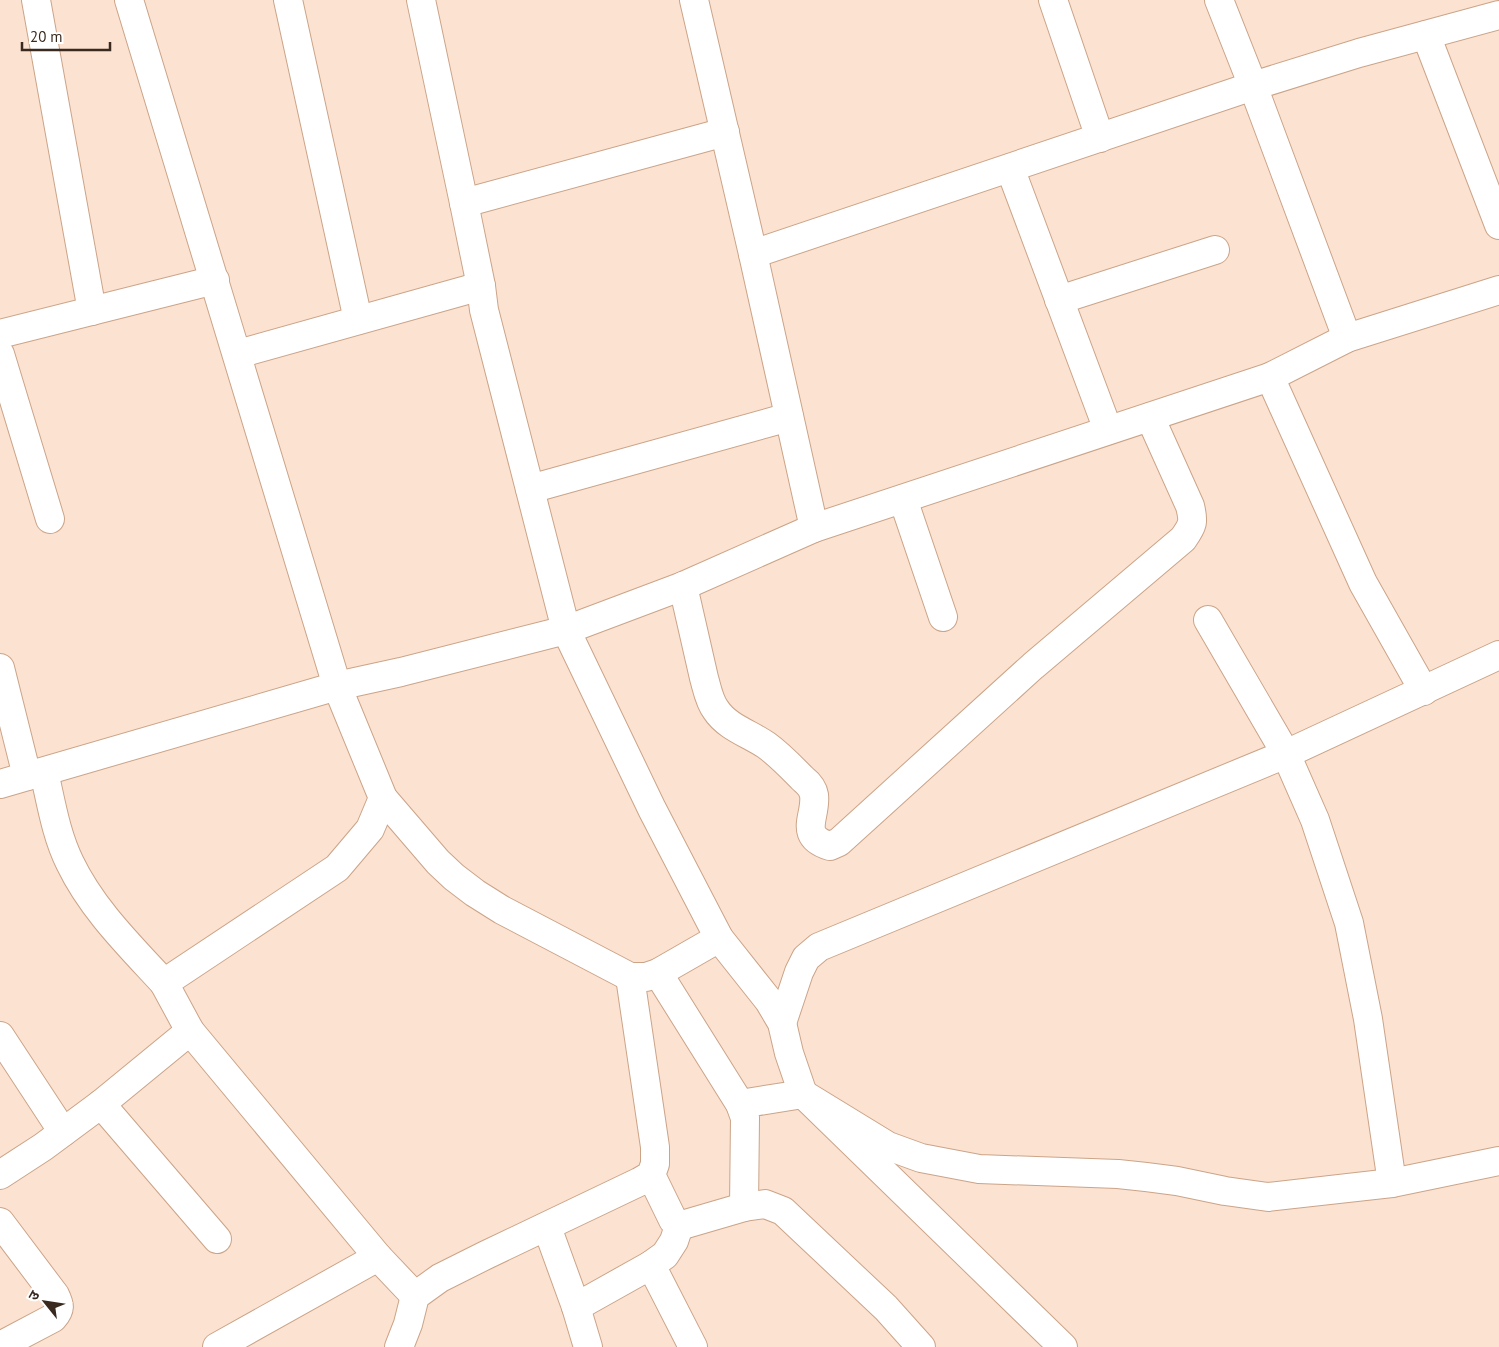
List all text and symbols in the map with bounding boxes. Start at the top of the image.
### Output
scale bar [22,20,110,52]
text: 20 m [30,27,63,46]
north arrow [20,1277,70,1327]
text: उ [24,1287,44,1304]

